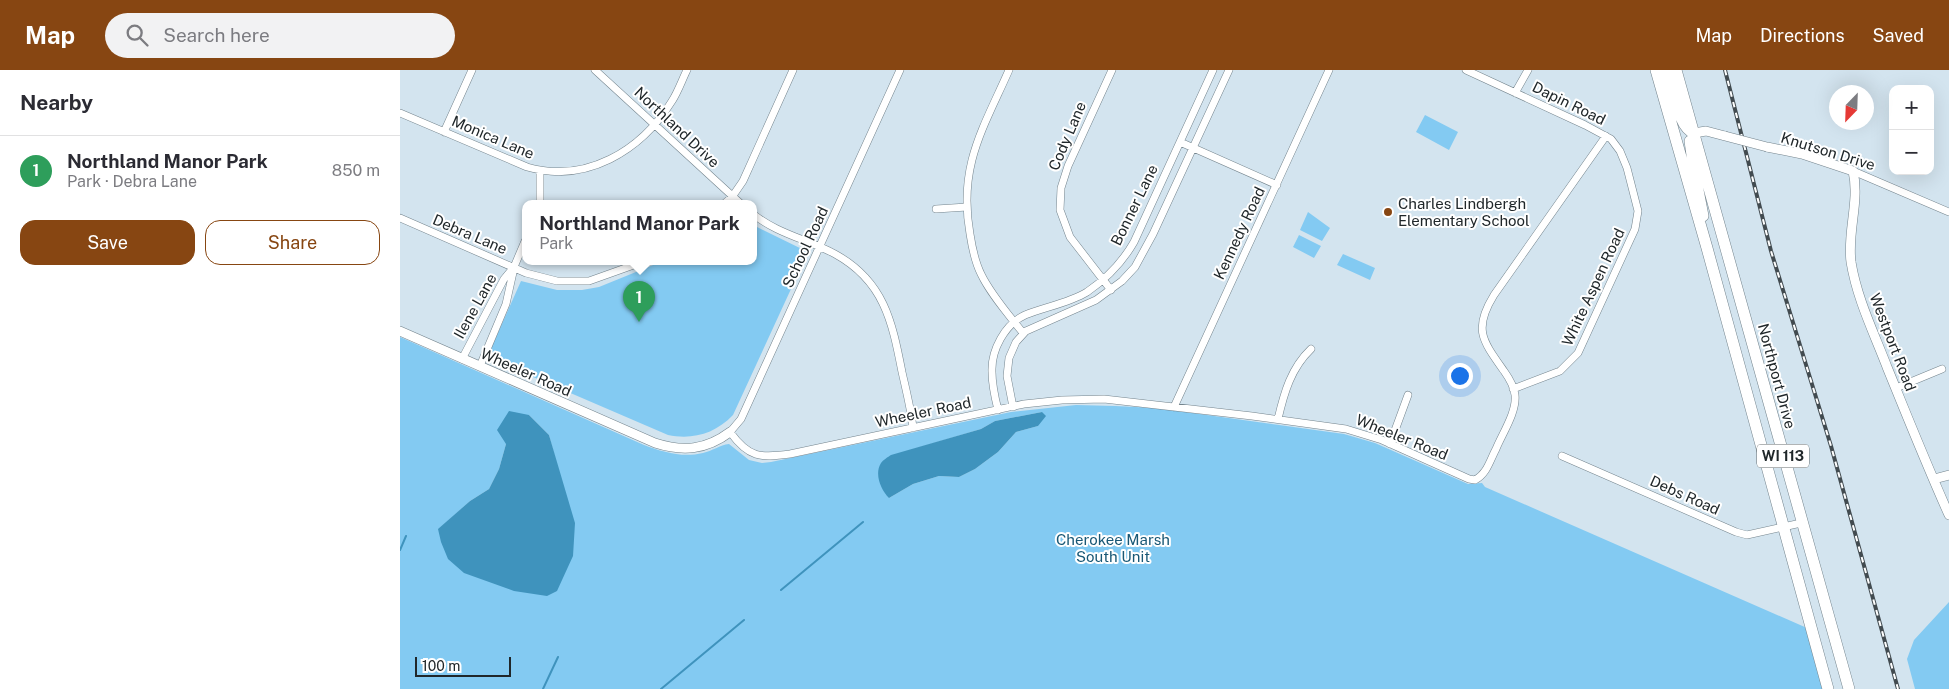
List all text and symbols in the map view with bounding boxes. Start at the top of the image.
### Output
search box [105,13,455,58]
text: Map [25,21,75,49]
icon: search [123,21,151,49]
text: Search here [163,24,270,46]
text: Map [1695,25,1732,46]
text: Directions [1760,25,1845,46]
text: Saved [1873,25,1924,46]
street label: Dapin Road [1530,78,1608,128]
street label: Northland Drive [631,83,723,171]
north arrow [1829,85,1874,130]
map controls [1889,85,1934,175]
button: + [1889,85,1934,130]
text: Nearby [20,90,93,115]
street label: Cody Lane [1045,99,1089,173]
street label: Monica Lane [449,112,537,162]
street label: Knutson Drive [1779,129,1877,173]
button: − [1889,130,1934,175]
text: Northland Manor Park [67,150,268,172]
text: 1 [33,161,39,180]
text: 850 m [332,161,380,180]
street label: Bonner Lane [1107,162,1161,248]
text: Park · Debra Lane [67,172,197,191]
street label: Kennedy Road [1210,184,1268,282]
place label: Charles Lindbergh Elementary School [1398,195,1530,229]
popup [522,200,757,265]
street label: School Road [779,204,831,290]
marker: Charles Lindbergh Elementary School [1382,206,1394,218]
street label: Debra Lane [430,211,510,257]
text: Northland Manor Park [539,212,740,234]
button: Save [20,220,195,265]
button: Share [205,220,380,265]
street label: White Aspen Road [1558,226,1628,348]
text: Park [539,234,573,253]
street label: Ilene Lane [450,271,500,341]
pin: 1 [623,281,655,322]
street label: Westport Road [1867,291,1919,393]
street label: Northport Drive [1755,322,1799,430]
street label: Wheeler Road [478,344,574,400]
your location [1447,363,1473,389]
street label: Wheeler Road [873,394,973,430]
street label: Wheeler Road [1354,411,1450,463]
road number: WI 113 [1757,444,1809,468]
street label: Debs Road [1648,472,1722,518]
park label: Cherokee Marsh South Unit [1056,531,1170,565]
scale bar [415,654,511,677]
text: 100 m [422,658,460,674]

